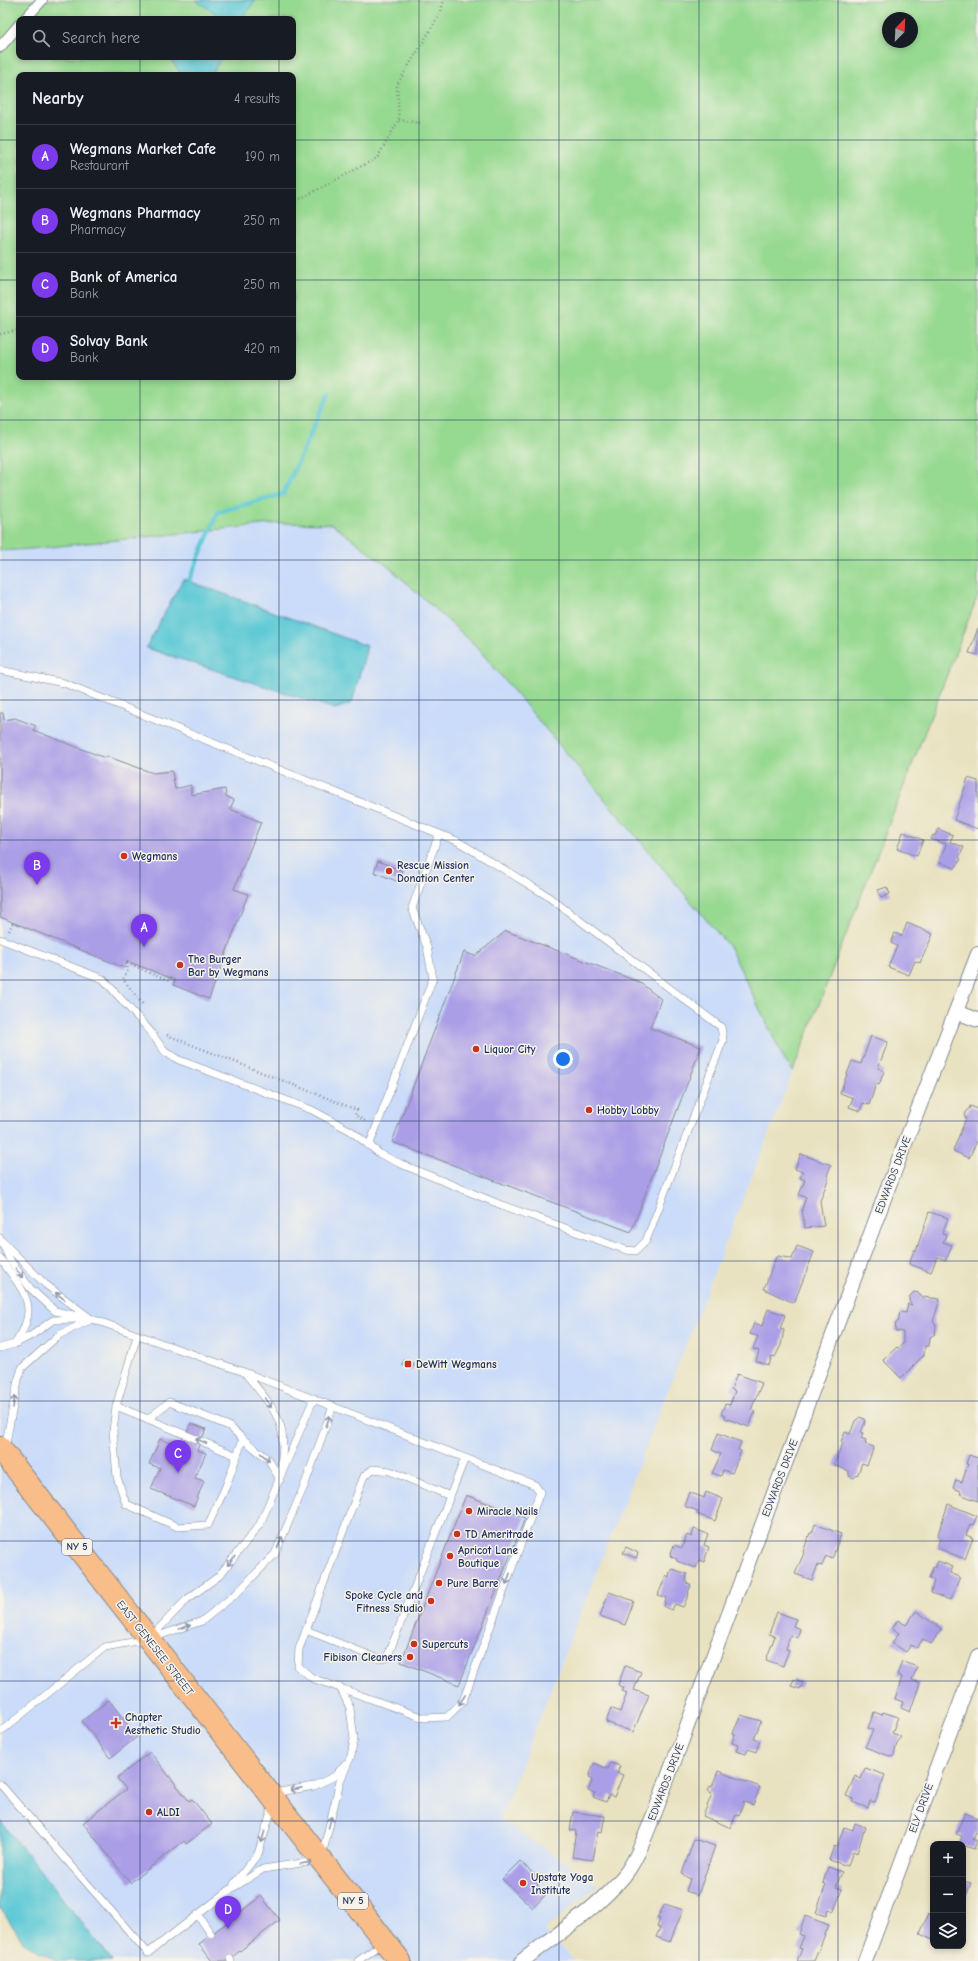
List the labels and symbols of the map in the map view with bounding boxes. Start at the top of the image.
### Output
north arrow [882,12,918,48]
place label: Wegmans [132,850,178,863]
marker: Wegmans [119,851,129,861]
pin: B [24,852,50,885]
place label: Rescue Mission Donation Center [397,859,475,885]
marker: Rescue Mission Donation Center [384,866,394,876]
pin: A [131,914,157,947]
place label: The Burger Bar by Wegmans [188,953,269,979]
marker: The Burger Bar by Wegmans [175,960,185,970]
place label: Liquor City [484,1043,536,1056]
marker: Liquor City [471,1044,481,1054]
your location [553,1049,573,1069]
place label: Hobby Lobby [597,1104,659,1117]
marker: Hobby Lobby [584,1105,594,1115]
street label: EDWARDS DRIVE [872,1134,914,1216]
one-way arrow [15,1267,23,1278]
one-way arrow [55,1292,66,1300]
place label: DeWitt Wegmans [416,1358,497,1371]
marker: DeWitt Wegmans [403,1359,413,1369]
one-way arrow [10,1396,18,1409]
one-way arrow [264,1398,272,1409]
one-way arrow [325,1415,332,1428]
one-way arrow [195,1437,207,1445]
street label: EDWARDS DRIVE [759,1437,801,1519]
pin: C [165,1440,191,1473]
one-way arrow [260,1452,270,1461]
place label: Miracle Nails [477,1505,538,1518]
marker: Miracle Nails [464,1506,474,1516]
place label: TD Ameritrade [465,1528,534,1541]
marker: TD Ameritrade [452,1529,462,1539]
one-way arrow [277,1536,285,1548]
road number: NY 5 [62,1539,92,1555]
place label: Apricot Lane Boutique [458,1544,518,1570]
marker: Apricot Lane Boutique [445,1551,455,1561]
one-way arrow [227,1555,236,1566]
one-way arrow [504,1572,512,1584]
place label: Pure Barre [447,1577,499,1590]
marker: Pure Barre [434,1578,444,1588]
place label: Spoke Cycle and Fitness Studio [345,1589,423,1615]
marker: Spoke Cycle and Fitness Studio [426,1596,436,1606]
street label: EAST GENESEE STREET [114,1598,196,1698]
one-way arrow [179,1622,191,1630]
place label: Supercuts [422,1638,468,1651]
marker: Supercuts [409,1639,419,1649]
place label: Fibison Cleaners [324,1651,402,1664]
marker: Fibison Cleaners [405,1652,415,1662]
one-way arrow [458,1694,466,1705]
place label: Chapter Aesthetic Studio [125,1711,201,1737]
marker: Chapter Aesthetic Studio [110,1717,122,1729]
street label: EDWARDS DRIVE [645,1741,687,1823]
street label: ELY DRIVE [906,1781,936,1835]
one-way arrow [290,1785,303,1793]
place label: ALDI [157,1806,180,1819]
marker: ALDI [144,1807,154,1817]
one-way arrow [327,1816,335,1829]
one-way arrow [259,1831,266,1844]
one-way arrow [299,1859,312,1867]
place label: Upstate Yoga Institute [531,1871,593,1897]
marker: Upstate Yoga Institute [518,1878,528,1888]
road number: NY 5 [338,1893,368,1909]
pin: D [215,1896,241,1929]

